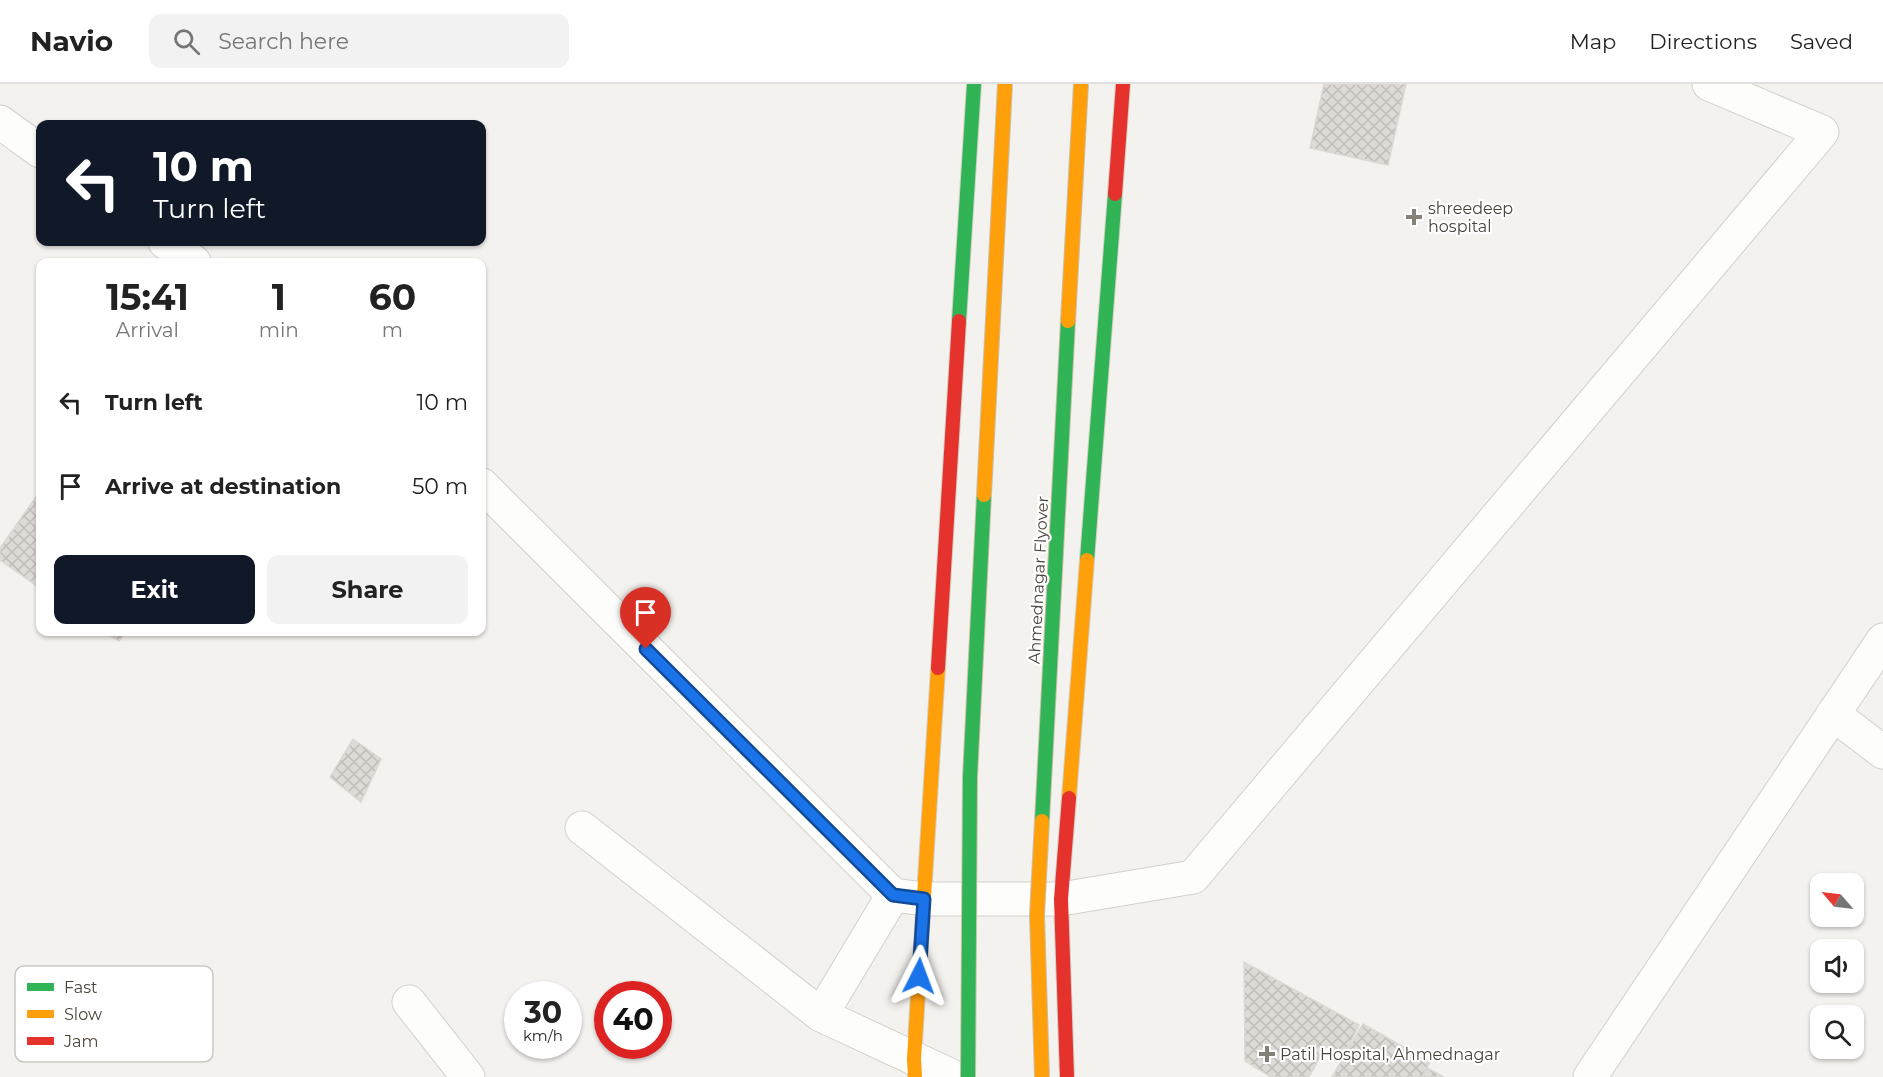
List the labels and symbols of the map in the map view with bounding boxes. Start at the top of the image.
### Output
place label: shreedeep hospital [1428,199,1513,236]
marker: shreedeep hospital [1405,208,1423,226]
street label: Ahmednagar Flyover [1025,496,1052,664]
pin [620,587,671,649]
north arrow [1810,873,1864,927]
position arrow [887,944,951,1008]
legend [15,966,213,1062]
text: Fast [64,978,98,997]
speed limit sign: 40 [594,981,672,1059]
text: Slow [64,1005,102,1024]
text: Jam [63,1032,98,1051]
marker: Patil Hospital, Ahmednagar [1258,1045,1276,1063]
place label: Patil Hospital, Ahmednagar [1280,1045,1500,1064]

